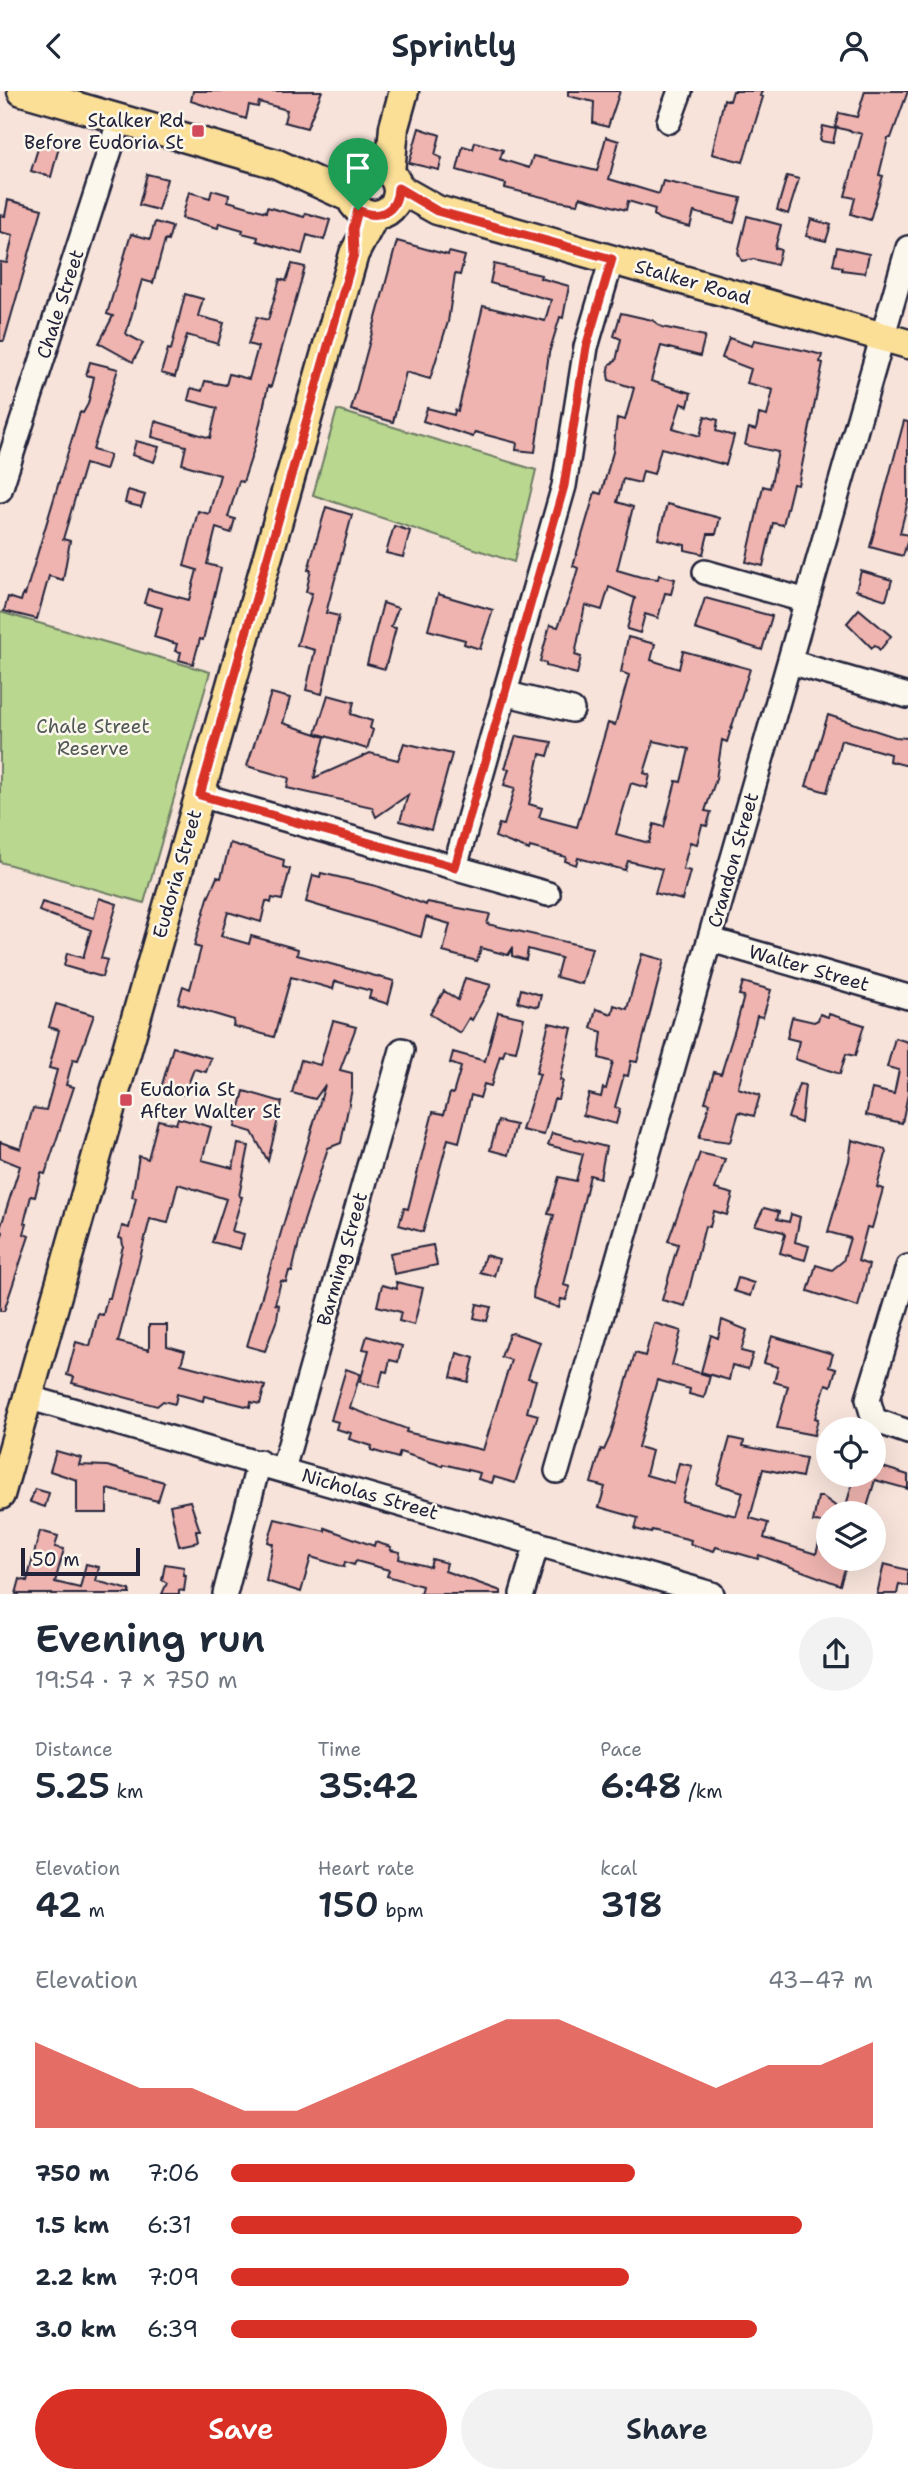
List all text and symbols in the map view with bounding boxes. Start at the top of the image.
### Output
text: Sprintly [391,24,517,67]
icon: back [35,27,73,65]
icon: person [835,27,873,65]
place label: Stalker Rd Before Eudoria St [24,108,184,155]
marker: Stalker Rd Before Eudoria St [190,123,206,139]
pin [328,138,388,210]
icon: arrive [339,149,377,187]
street label: Chale Street [31,246,89,362]
street label: Stalker Road [632,253,754,311]
park label: Chale Street Reserve [36,714,150,761]
street label: Crandon Street [702,790,764,930]
street label: Eudoria Street [147,807,207,941]
street label: Walter Street [746,939,872,997]
place label: Eudoria St After Walter St [140,1077,281,1124]
marker: Eudoria St After Walter St [118,1092,134,1108]
street label: Barming Street [311,1189,373,1329]
map controls [816,1417,886,1571]
button: locate [816,1417,886,1487]
street label: Nicholas Street [299,1463,441,1525]
button: layers [816,1501,886,1571]
scale bar [21,1545,140,1577]
text: 50 m [32,1547,80,1572]
text: Evening run [35,1613,265,1664]
button: share [799,1617,873,1691]
text: 19:54 · 7 × 750 m [35,1665,238,1695]
text: Distance [35,1737,113,1762]
text: Time [318,1737,361,1762]
text: Pace [600,1737,642,1762]
text: 5.25 [35,1762,110,1809]
text: 35:42 [318,1762,419,1809]
text: 6:48 [600,1762,682,1809]
text: km [110,1779,143,1804]
text: /km [682,1779,723,1804]
text: Elevation [35,1856,120,1881]
text: Heart rate [318,1856,414,1881]
text: kcal [600,1856,637,1881]
text: 42 [35,1881,82,1928]
text: 150 [318,1881,379,1928]
text: 318 [600,1881,663,1928]
text: m [82,1898,105,1923]
text: bpm [379,1898,424,1923]
text: Elevation [35,1965,138,1995]
text: 43–47 m [768,1965,873,1995]
text: 750 m [35,2158,110,2188]
text: 7:06 [147,2158,200,2188]
text: 1.5 km [35,2210,109,2240]
text: 6:31 [147,2210,192,2240]
text: 2.2 km [35,2262,117,2292]
text: 7:09 [147,2262,199,2292]
text: 3.0 km [35,2314,116,2344]
text: 6:39 [147,2314,198,2344]
button: Save [35,2389,447,2469]
button: Share [461,2389,873,2469]

